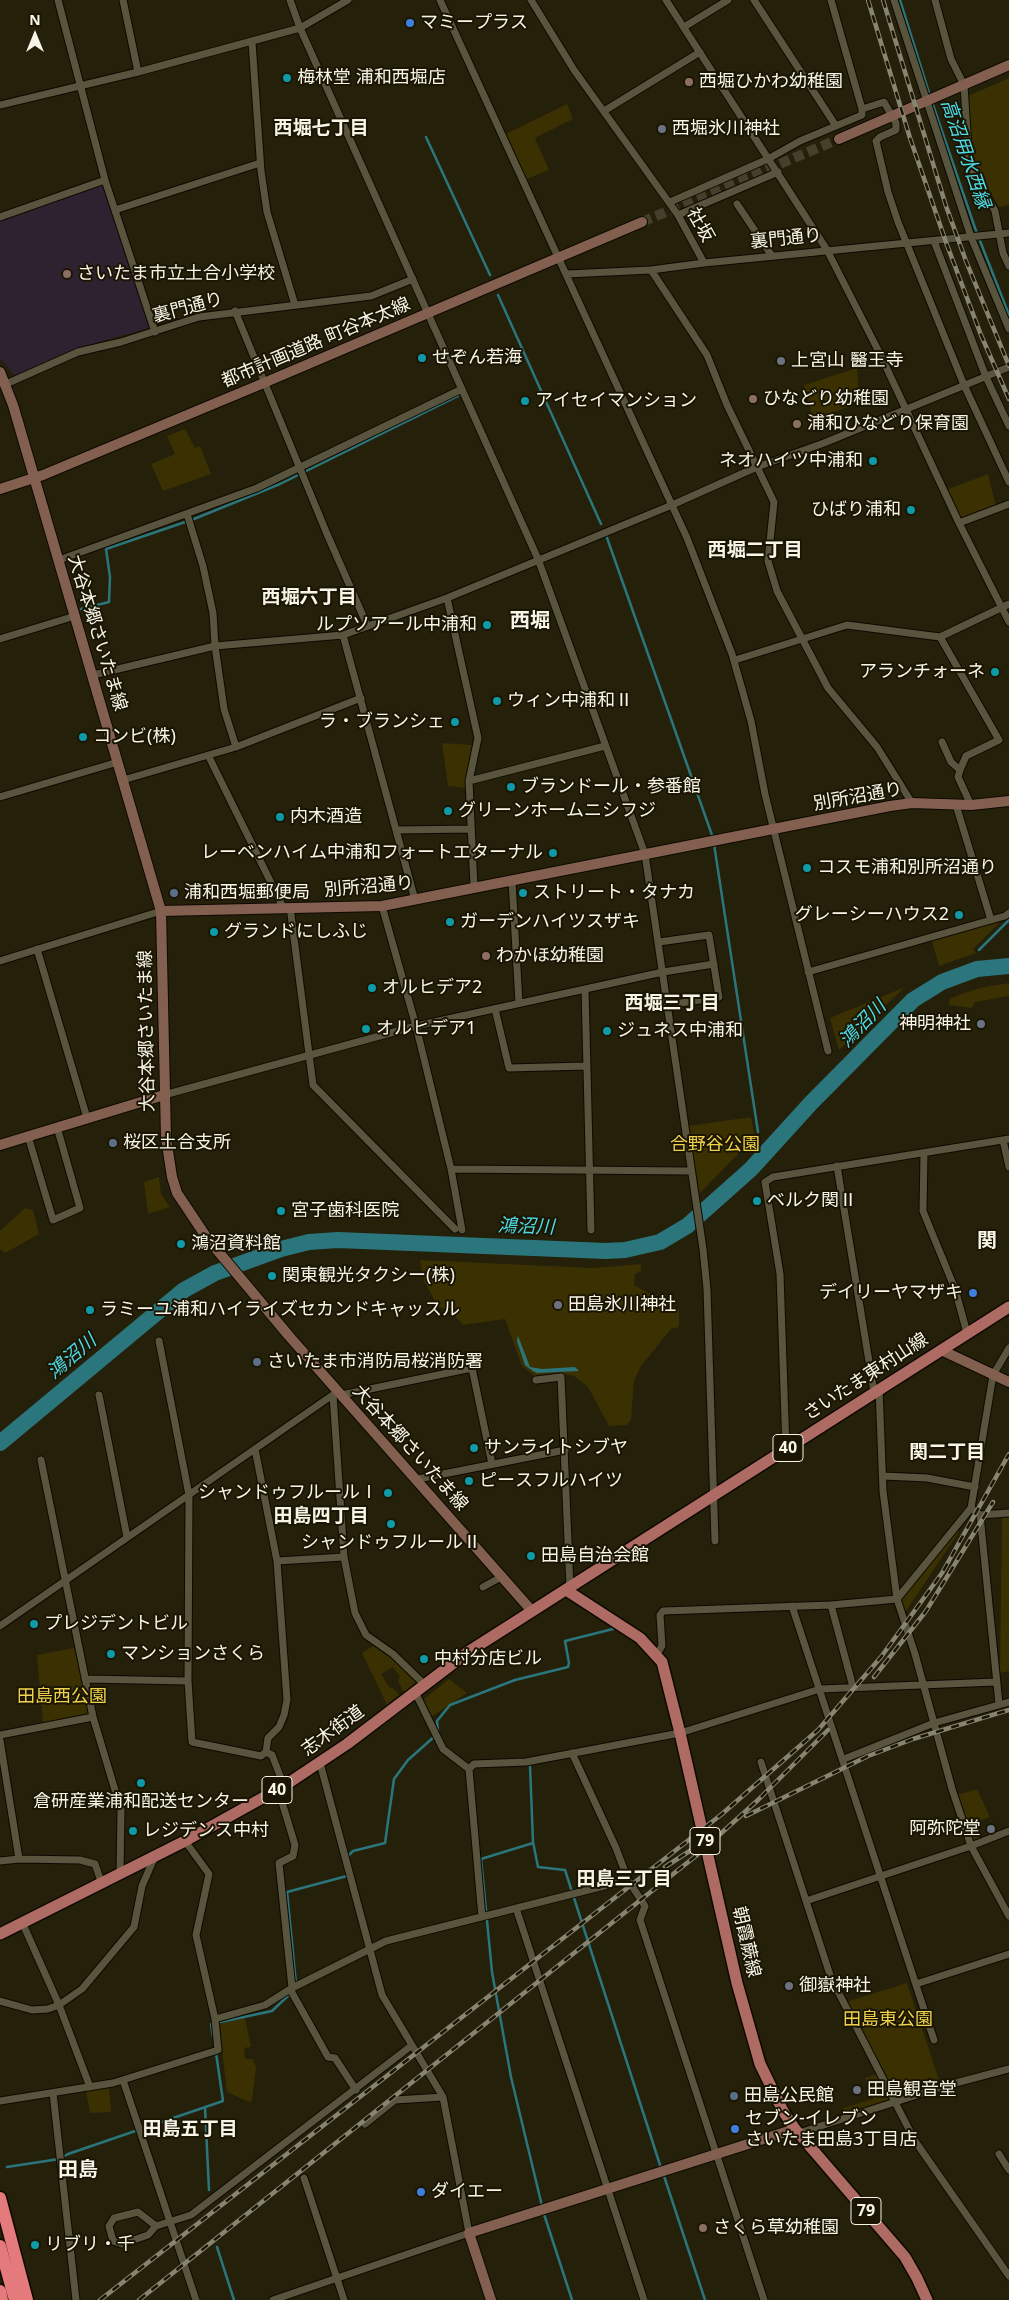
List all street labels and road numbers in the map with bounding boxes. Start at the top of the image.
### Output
street label: 社坂 [682,204,718,246]
street label: 裏門通り [749,224,823,254]
street label: 裏門通り [150,288,226,328]
street label: 都市計画道路 町谷本太線 [218,293,414,393]
street label: 大谷本郷さいたま線 [63,552,131,714]
street label: 別所沼通り [812,779,904,815]
street label: 別所沼通り [323,872,415,902]
street label: 大谷本郷さいたま線 [135,950,159,1112]
street label: さいたま東村山線 [800,1329,932,1425]
street label: 大谷本郷さいたま線 [348,1381,472,1515]
road number: 40 [773,1435,803,1462]
street label: 志木街道 [298,1701,368,1761]
road number: 40 [262,1776,292,1804]
road number: 79 [690,1828,720,1854]
street label: 朝霞蕨線 [727,1904,765,1980]
road number: 79 [851,2198,881,2224]

